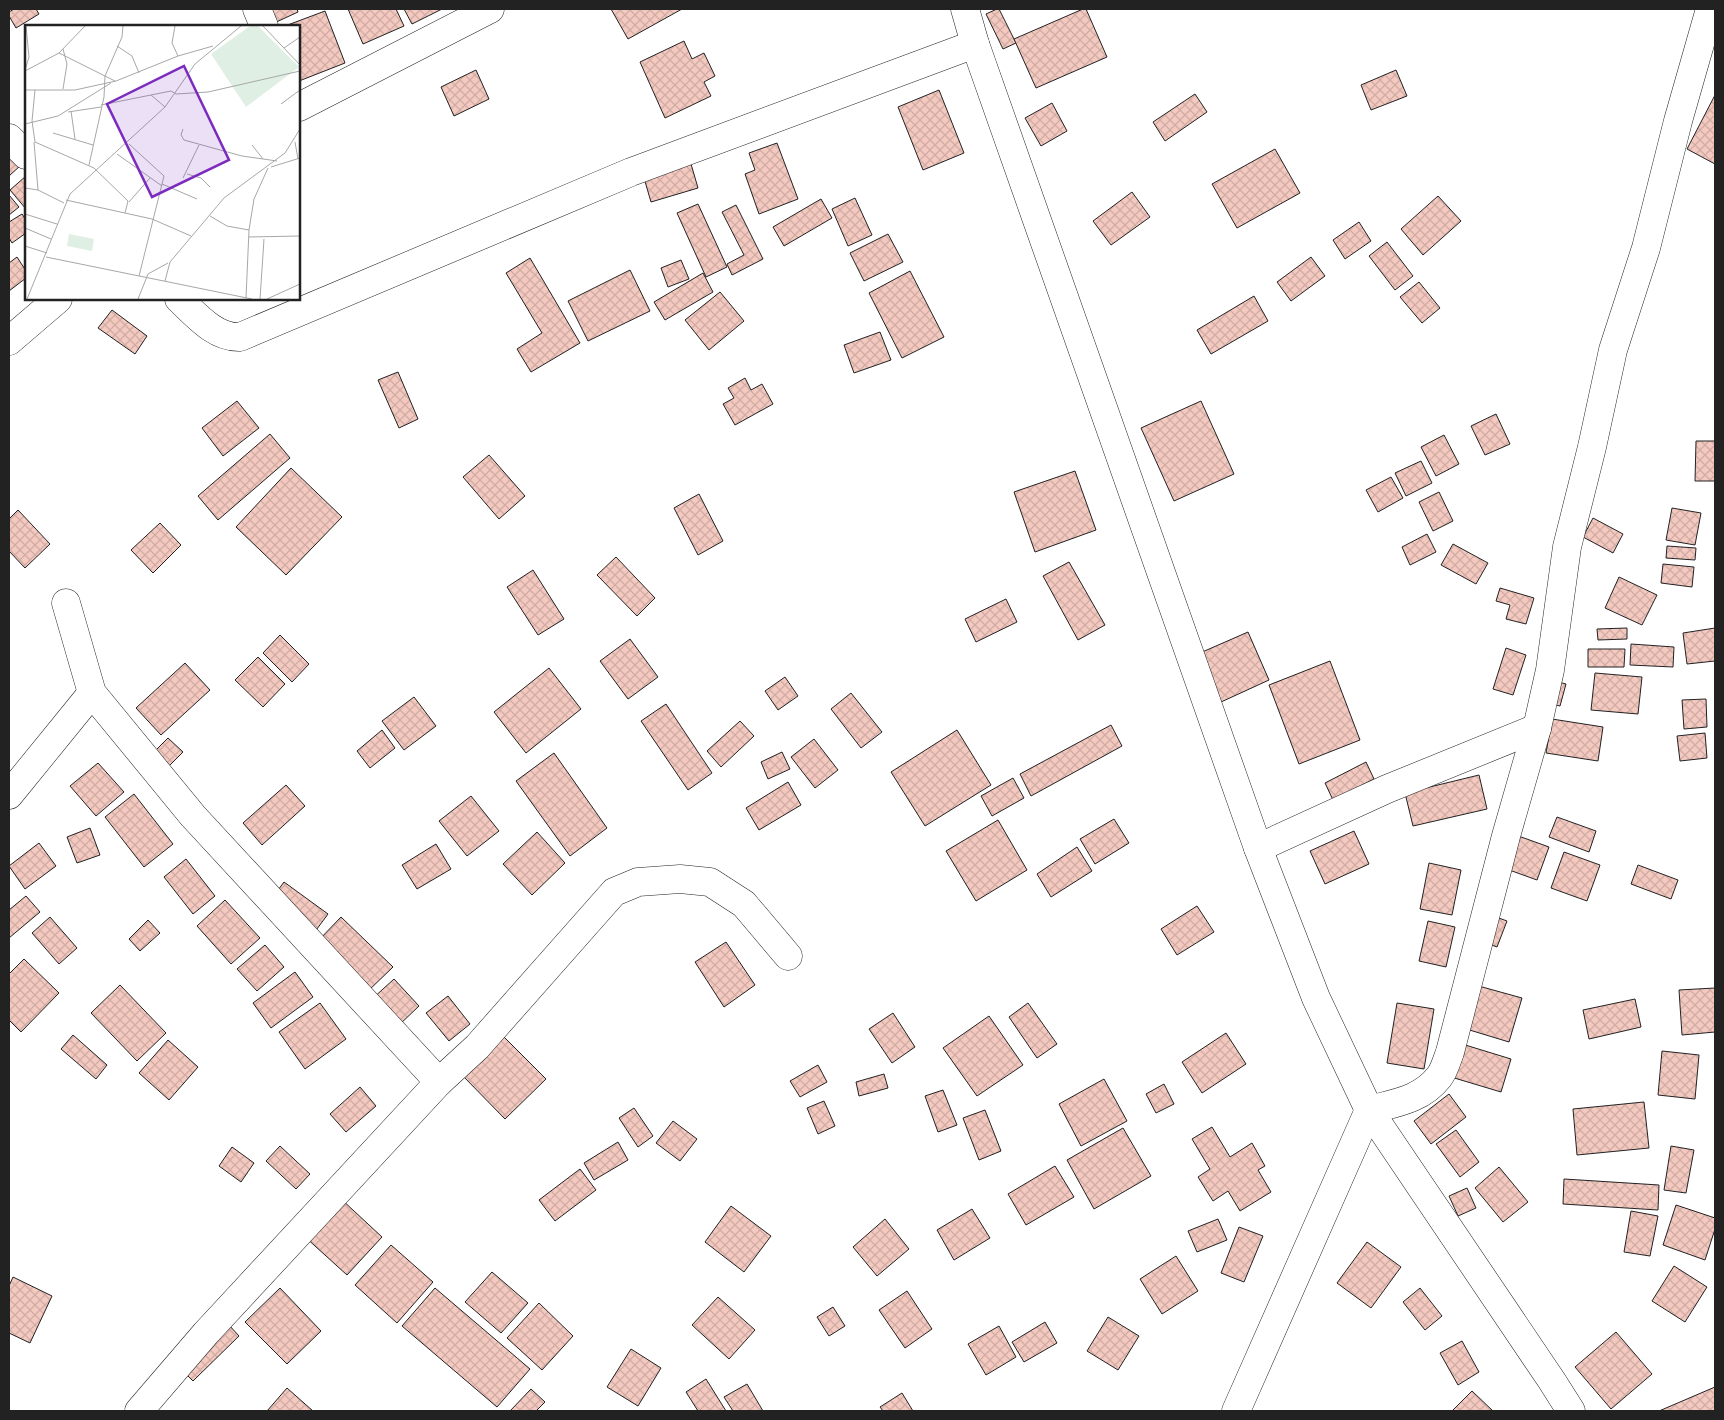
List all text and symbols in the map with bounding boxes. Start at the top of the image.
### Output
inset map [25,25,300,300]

